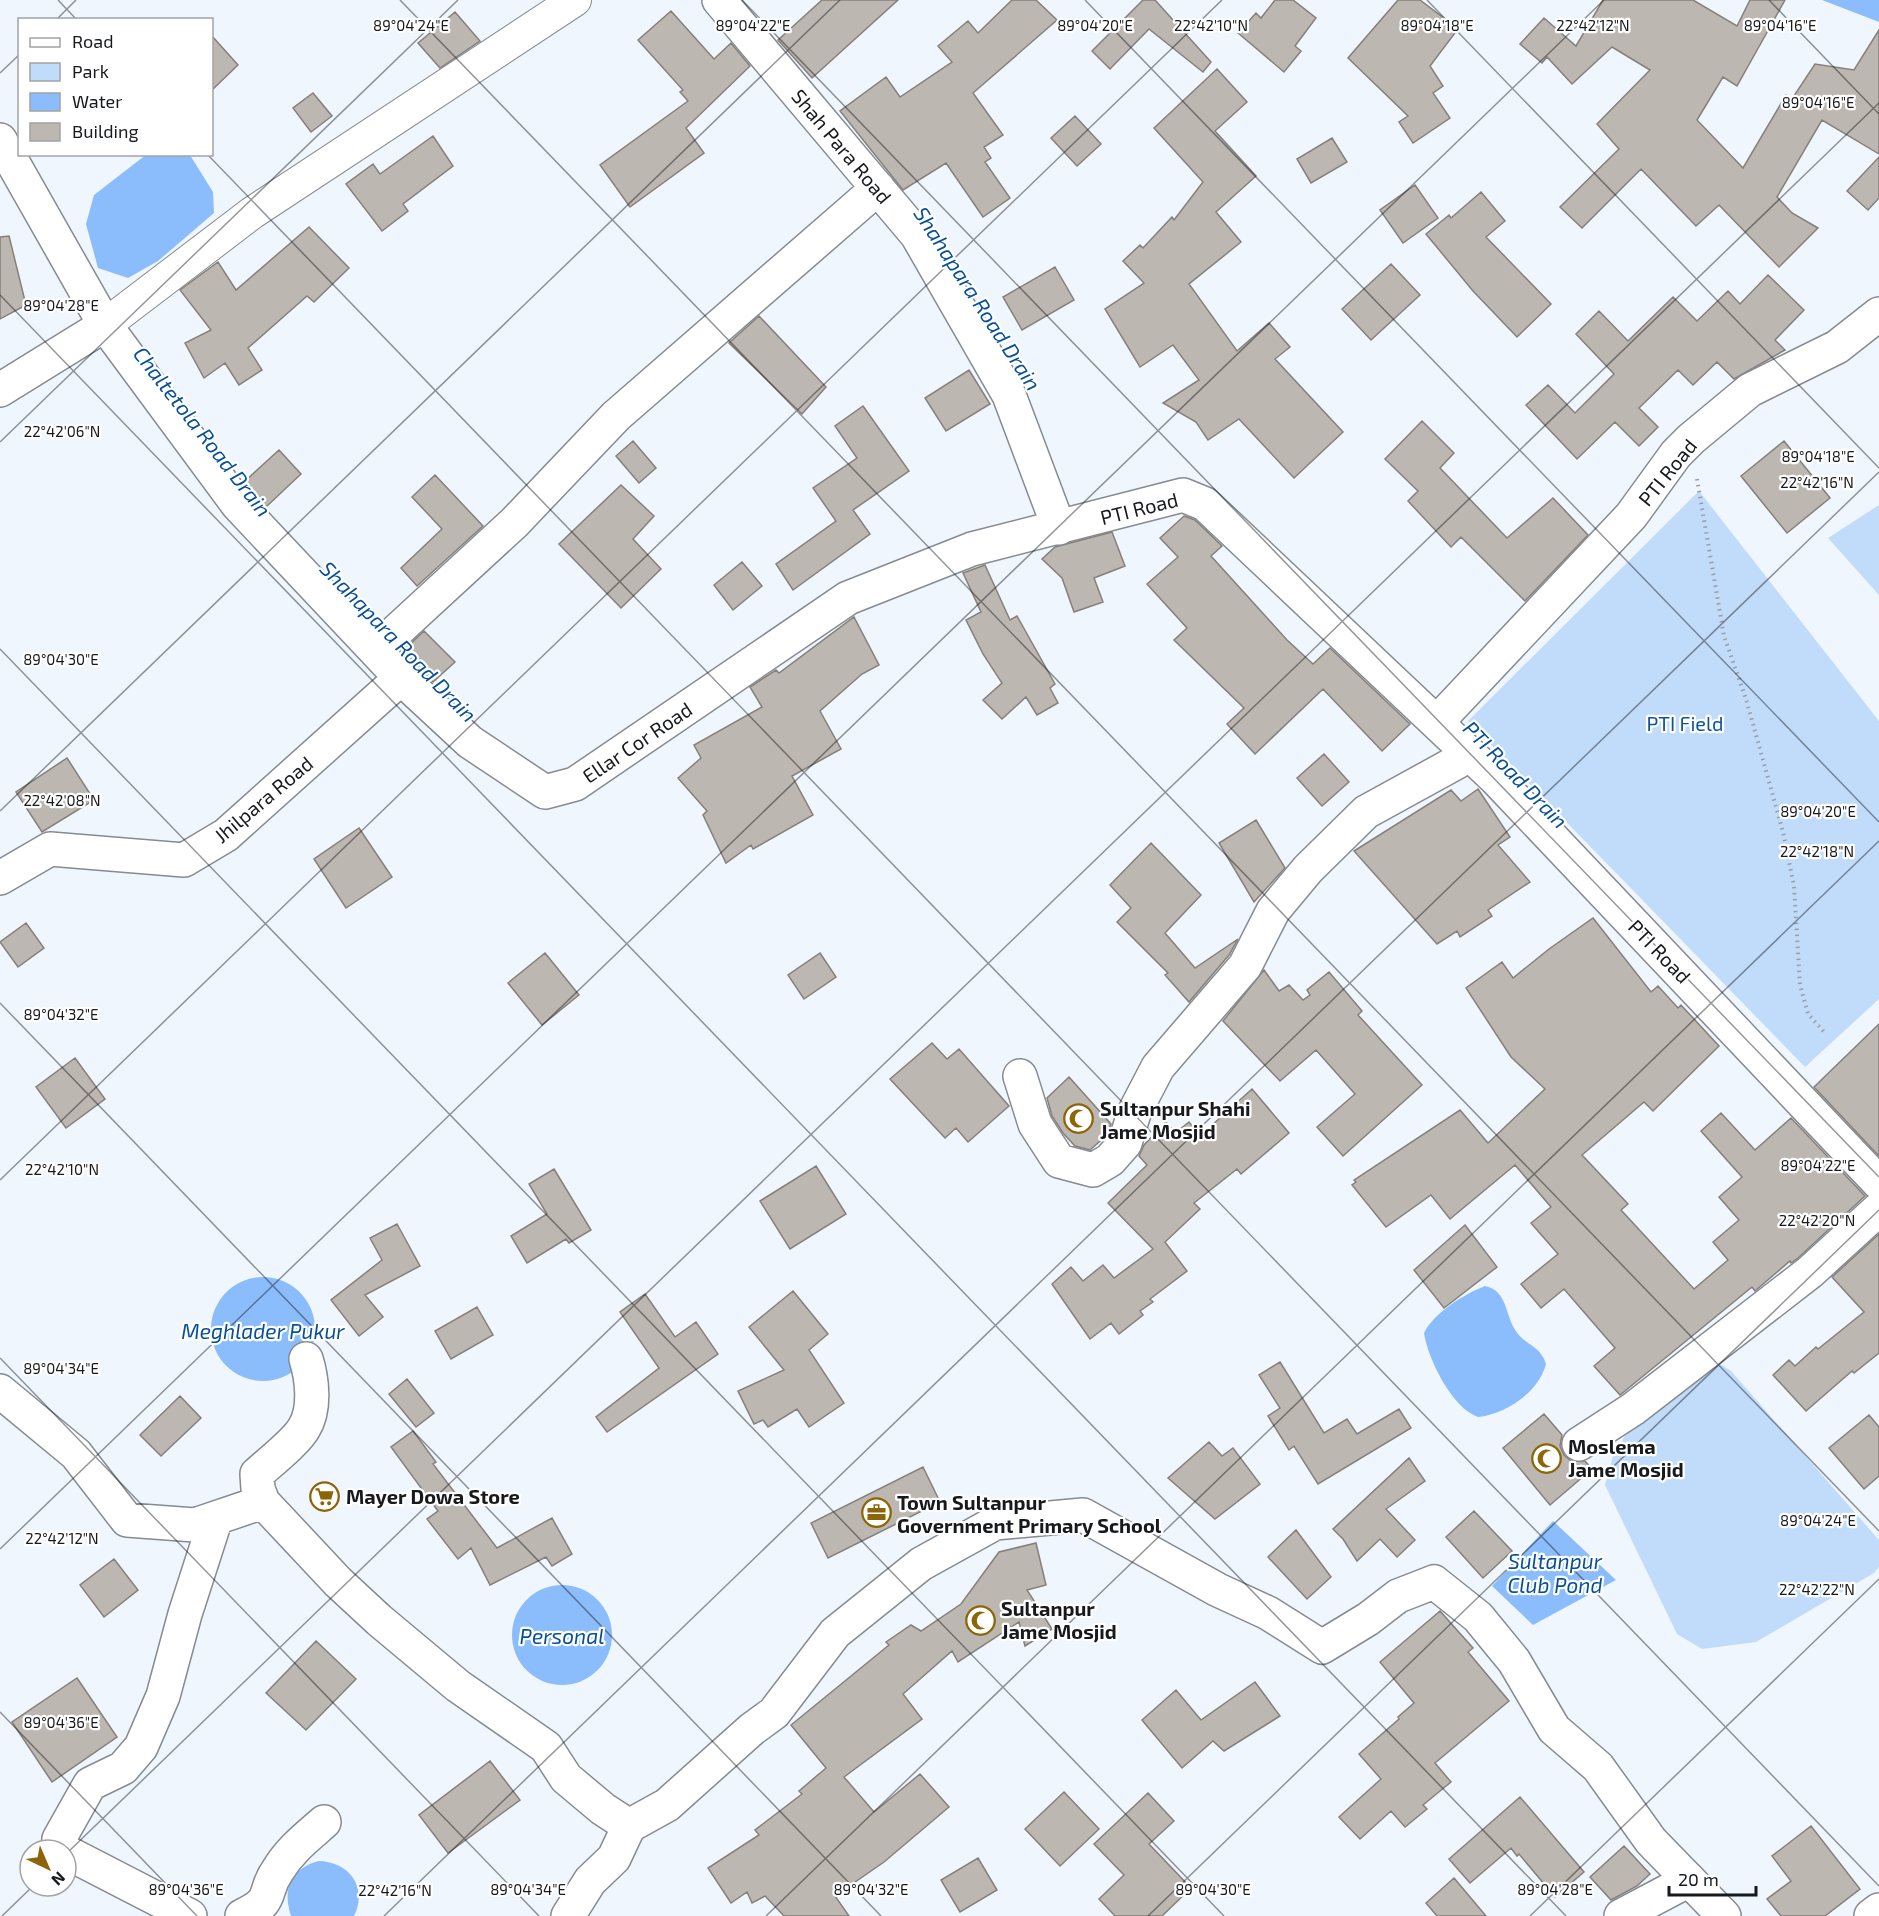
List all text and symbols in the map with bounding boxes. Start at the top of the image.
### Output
text: 89°04'24"E [373,16,449,34]
text: 89°04'22"E [715,16,791,34]
text: 89°04'20"E [1057,16,1133,34]
text: 22°42'10"N [1174,16,1248,34]
text: 89°04'18"E [1400,16,1474,34]
text: 22°42'12"N [1556,16,1630,34]
text: 89°04'16"E [1744,16,1816,34]
legend [18,18,213,156]
text: Road [72,30,113,52]
text: Park [72,60,109,82]
street label: Shah Para Road [787,84,897,208]
text: Water [72,90,122,112]
text: 89°04'16"E [1782,93,1854,111]
text: Building [72,120,139,142]
water label: Shahapara Road Drain [909,202,1047,394]
text: 89°04'28"E [23,296,99,314]
water label: Chaltetola Road Drain [129,341,277,521]
text: 22°42'06"N [24,422,100,440]
street label: PTI Road [1633,434,1701,510]
text: 89°04'18"E [1781,447,1855,465]
text: 22°42'16"N [1780,473,1854,491]
street label: PTI Road [1098,487,1180,529]
water label: Shahapara Road Drain [316,555,482,727]
text: 89°04'30"E [23,650,99,668]
street label: Ellar Cor Road [578,697,696,787]
park label: PTI Field [1647,711,1724,735]
water label: PTI Road Drain [1459,715,1573,833]
street label: Jhilpara Road [209,751,317,847]
text: 22°42'08"N [23,791,101,809]
text: 89°04'20"E [1780,802,1856,820]
text: 22°42'18"N [1780,842,1854,860]
street label: PTI Road [1624,914,1696,988]
text: 89°04'32"E [24,1005,98,1023]
place label: Sultanpur Shahi Jame Mosjid [1100,1096,1251,1143]
mosque icon: Sultanpur Shahi Jame Mosjid [1063,1103,1095,1135]
text: 89°04'22"E [1780,1156,1856,1174]
text: 22°42'10"N [25,1160,99,1178]
text: 22°42'20"N [1779,1211,1855,1229]
water label: Meghlader Pukur [181,1318,345,1343]
text: 89°04'34"E [23,1359,99,1377]
place label: Moslema Jame Mosjid [1568,1434,1684,1481]
mosque icon: Moslema Jame Mosjid [1531,1442,1563,1474]
supermarket icon: Mayer Dowa Store [309,1480,341,1512]
place label: Mayer Dowa Store [346,1484,520,1509]
place label: Town Sultanpur Government Primary School [897,1490,1162,1538]
office icon: Town Sultanpur Government Primary School [860,1497,892,1529]
text: 89°04'24"E [1780,1511,1856,1529]
text: 22°42'12"N [25,1529,99,1547]
water label: Sultanpur Club Pond [1507,1548,1603,1597]
text: 22°42'22"N [1779,1580,1855,1598]
place label: Sultanpur Jame Mosjid [1001,1596,1117,1643]
mosque icon: Sultanpur Jame Mosjid [964,1604,996,1636]
water label: Personal [520,1623,604,1648]
text: 89°04'36"E [23,1713,99,1731]
north arrow [18,1838,78,1898]
scale bar [1669,1859,1756,1897]
text: N [48,1868,70,1890]
text: 20 m [1678,1868,1719,1890]
text: 89°04'36"E [148,1880,224,1898]
text: 89°04'34"E [490,1880,566,1898]
text: 89°04'32"E [834,1880,908,1898]
text: 89°04'30"E [1175,1880,1251,1898]
text: 89°04'28"E [1517,1880,1593,1898]
text: 22°42'16"N [358,1881,432,1899]

